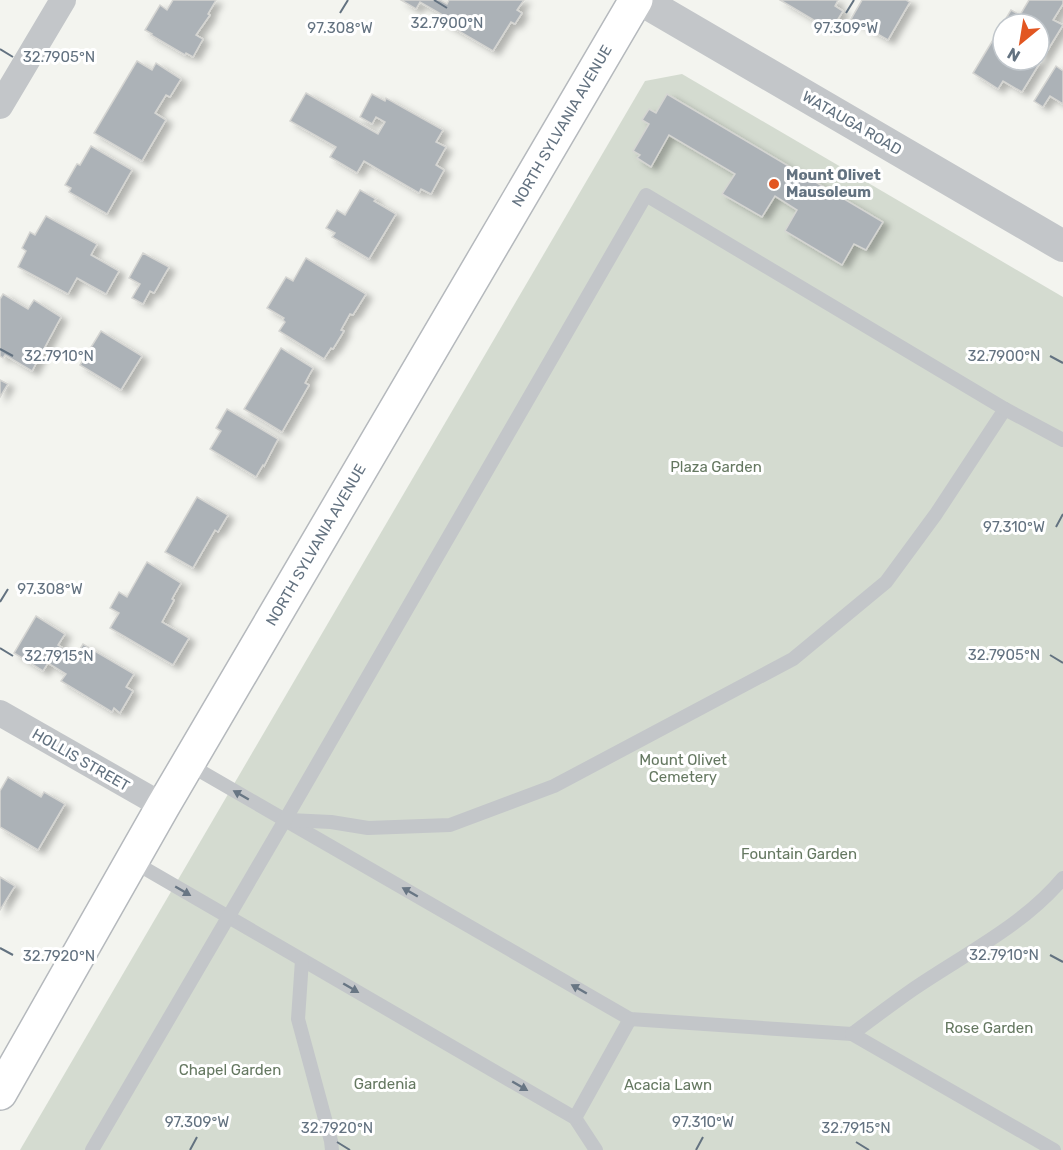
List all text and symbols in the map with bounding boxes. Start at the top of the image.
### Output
north arrow [991,12,1051,72]
text: 32.7900°N [410,14,484,32]
text: 97.308°W [307,19,373,37]
text: 97.309°W [814,19,878,37]
street label: NORTH SYLVANIA AVENUE [508,42,616,210]
text: N [1004,43,1023,66]
text: 32.7905°N [23,48,95,66]
street label: WATAUGA ROAD [799,87,905,159]
place label: Mount Olivet Mausoleum [786,166,881,201]
marker: Mount Olivet Mausoleum [767,177,781,191]
text: 32.7910°N [24,347,94,365]
text: 32.7900°N [967,347,1041,365]
park label: Plaza Garden [670,458,762,476]
street label: NORTH SYLVANIA AVENUE [262,461,370,629]
text: 97.310°W [983,518,1045,536]
text: 97.308°W [17,580,83,598]
text: 32.7905°N [968,646,1040,664]
text: 32.7915°N [24,647,94,665]
street label: HOLLIS STREET [29,725,133,795]
park label: Mount Olivet Cemetery [639,751,727,786]
one-way arrow [233,790,250,800]
park label: Fountain Garden [741,845,857,863]
one-way arrow [174,885,191,895]
one-way arrow [402,887,419,897]
text: 32.7910°N [969,946,1039,964]
text: 32.7920°N [23,947,95,965]
one-way arrow [343,983,360,993]
one-way arrow [571,985,588,995]
park label: Rose Garden [945,1019,1033,1037]
park label: Chapel Garden [179,1061,281,1079]
park label: Gardenia [354,1075,416,1093]
park label: Acacia Lawn [624,1076,712,1094]
one-way arrow [512,1080,528,1091]
text: 97.309°W [165,1113,229,1131]
text: 97.310°W [672,1113,734,1131]
text: 32.7920°N [301,1119,373,1137]
text: 32.7915°N [821,1119,891,1137]

